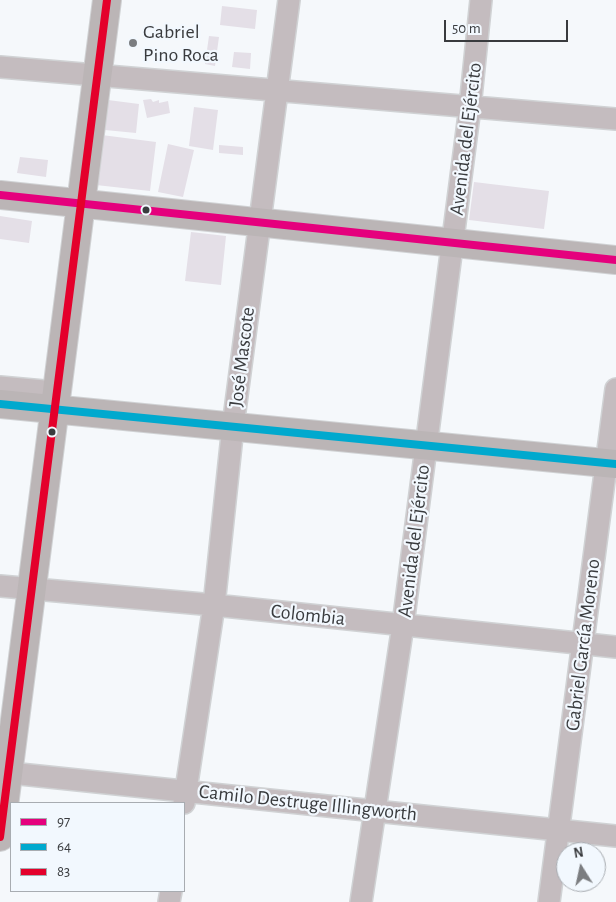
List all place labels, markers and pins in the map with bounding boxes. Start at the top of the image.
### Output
place label: Gabriel Pino Roca [143,20,219,67]
marker: Gabriel Pino Roca [127,37,139,49]
unlabelled marker [141,205,151,215]
unlabelled marker [47,427,57,437]

